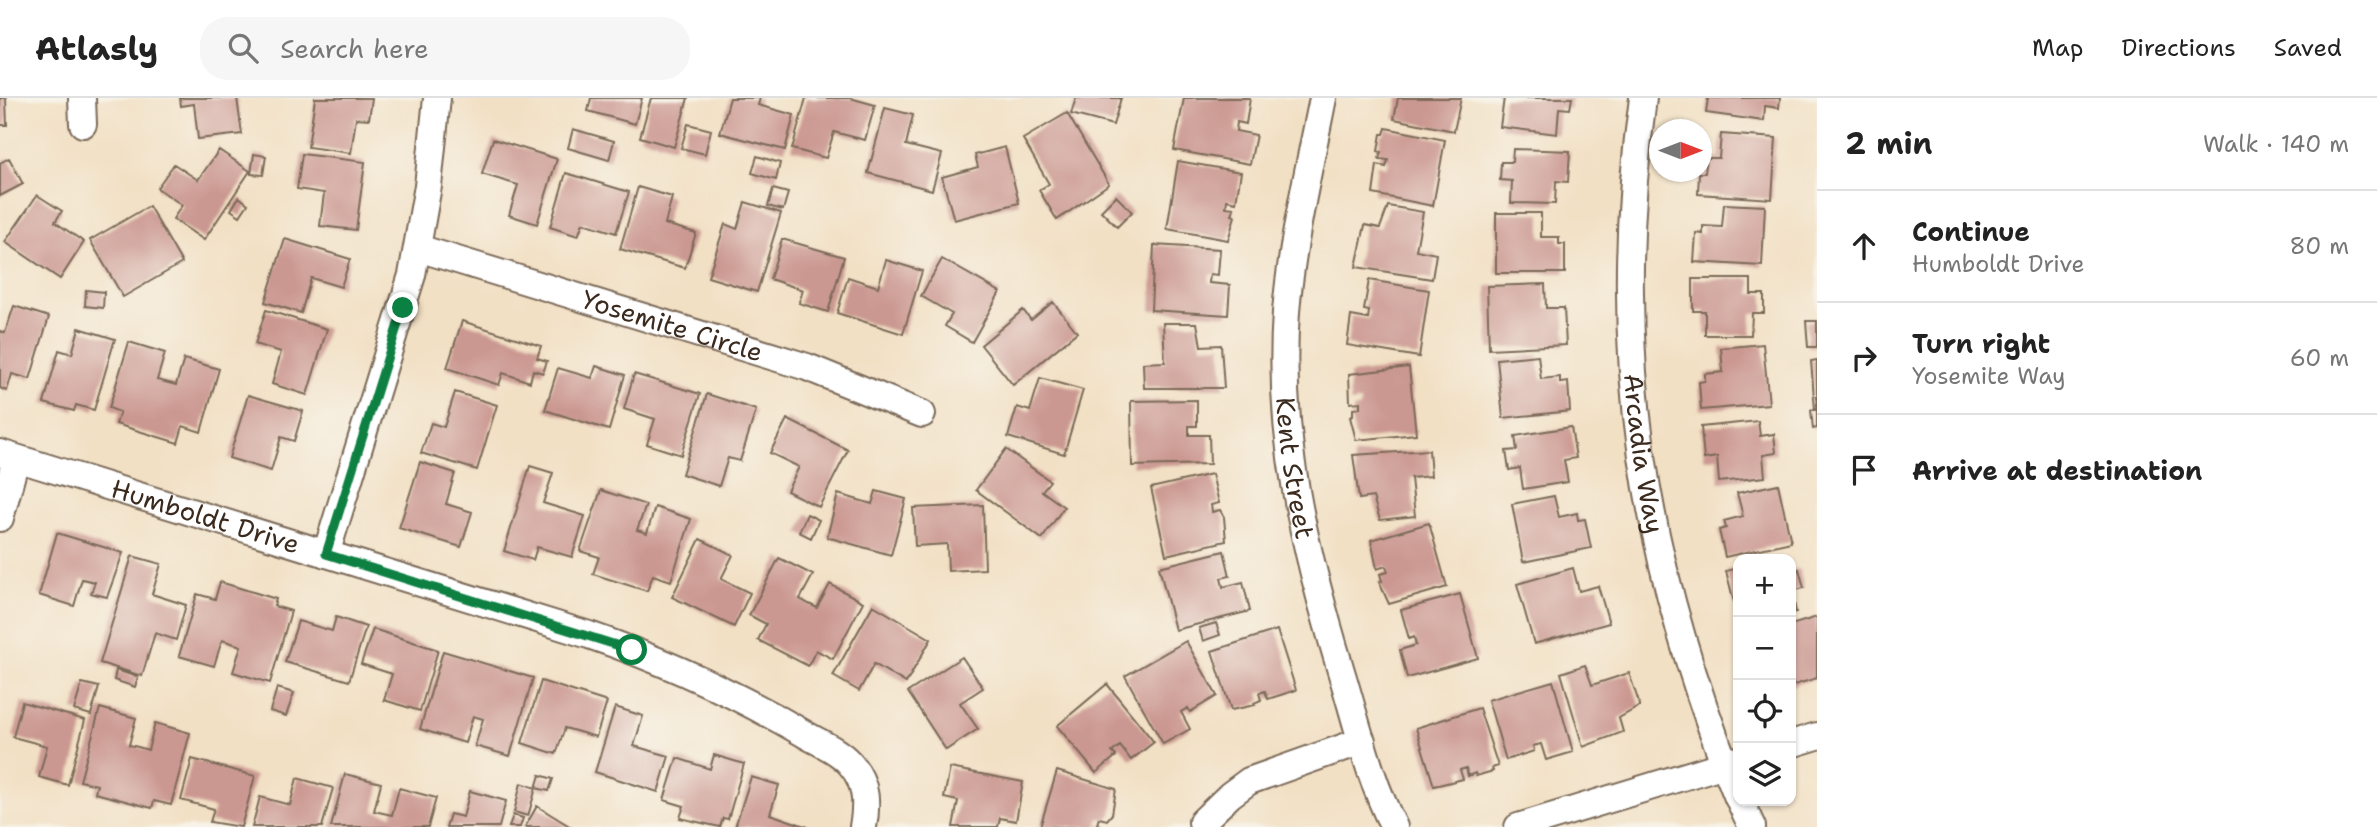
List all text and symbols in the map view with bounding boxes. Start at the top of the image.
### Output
search box [200,17,690,80]
text: Atlasly [35,26,158,71]
icon: search [224,29,262,67]
text: Search here [280,31,429,66]
text: Map [2032,32,2083,64]
text: Directions [2121,32,2236,64]
text: Saved [2274,32,2342,64]
north arrow [1649,119,1712,182]
text: 2 min [1845,123,1932,164]
text: Walk · 140 m [2203,129,2349,159]
text: Continue [1912,214,2030,249]
icon: ahead [1845,227,1883,265]
text: 80 m [2290,231,2349,261]
text: Humboldt Drive [1912,249,2085,279]
street label: Yosemite Circle [578,281,767,370]
route end [387,292,418,323]
text: Turn right [1912,326,2050,361]
icon: right [1845,339,1883,377]
text: 60 m [2290,343,2349,373]
text: Yosemite Way [1912,361,2066,391]
street label: Arcadia Way [1616,372,1673,536]
street label: Kent Street [1268,396,1323,542]
icon: arrive [1845,451,1883,489]
text: Arrive at destination [1912,453,2202,488]
street label: Humboldt Drive [107,470,304,562]
map controls [1733,554,1796,806]
button: + [1733,554,1796,617]
button: − [1733,617,1796,680]
route start [616,634,647,665]
button: locate [1733,680,1796,743]
button: layers [1733,743,1796,806]

